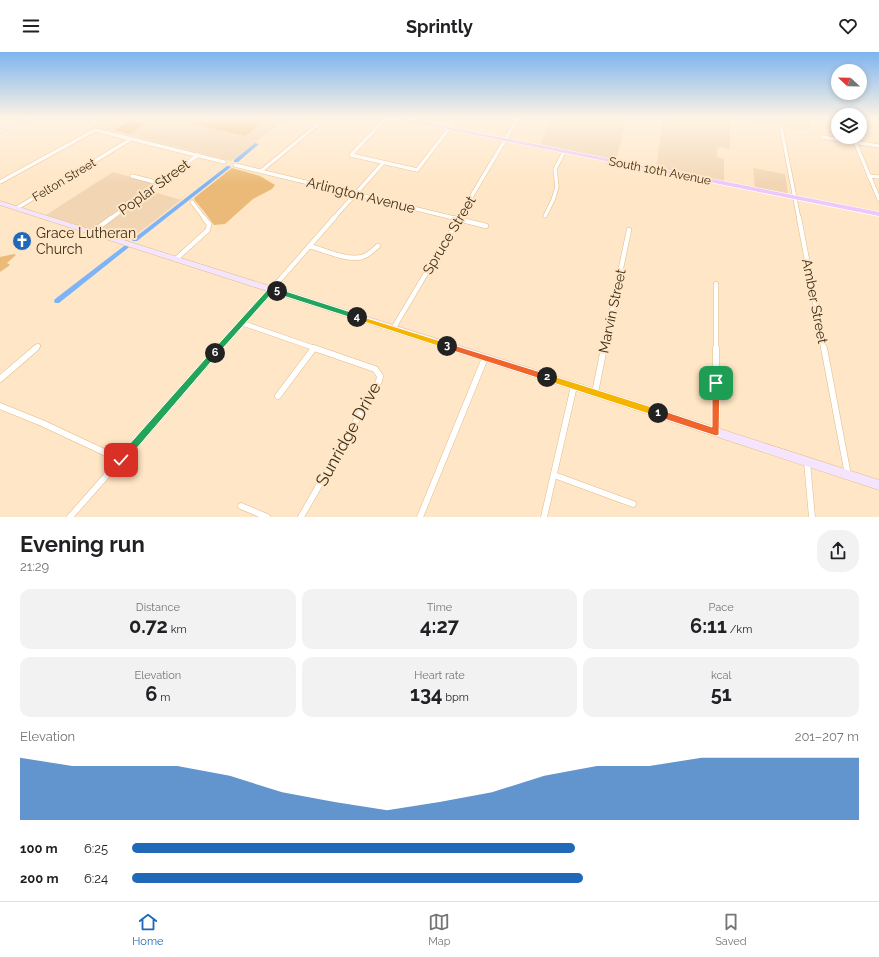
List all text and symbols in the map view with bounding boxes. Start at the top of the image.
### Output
icon: menu [20,15,42,37]
icon: heart [837,15,859,37]
text: Sprintly [406,16,473,37]
north arrow [831,64,867,100]
map controls [831,64,867,144]
button: layers [831,108,867,144]
street label: South 10th Avenue [608,154,712,188]
street label: Felton Street [30,156,98,204]
street label: Poplar Street [115,156,193,218]
street label: Arlington Avenue [305,174,417,216]
street label: Spruce Street [419,193,479,277]
place label: Grace Lutheran Church [36,225,136,257]
church icon: Grace Lutheran Church [11,230,33,252]
street label: Amber Street [799,257,831,345]
street label: Marvin Street [595,267,629,355]
pin: 5 [267,281,287,301]
text: 5 [274,284,280,297]
pin: 4 [347,307,367,327]
text: 4 [354,310,360,323]
pin: 3 [437,336,457,356]
text: 3 [444,339,450,352]
pin: 6 [205,343,225,363]
text: 6 [212,346,218,359]
pin [699,366,733,400]
pin: 2 [537,367,557,387]
text: 2 [544,370,550,383]
icon: arrive [705,372,727,394]
street label: Sunridge Drive [311,378,385,490]
pin: 1 [648,403,668,423]
text: 1 [655,406,661,419]
pin [104,443,138,477]
icon: check [110,449,132,471]
button: share [817,530,859,572]
text: Evening run [20,531,145,557]
text: 21:29 [20,559,49,574]
text: Distance [136,601,180,614]
text: Time [427,601,452,614]
text: Pace [709,601,734,614]
text: 0.72 [129,614,168,638]
text: 4:27 [420,614,459,638]
text: 6:11 [690,614,727,638]
text: km [168,623,187,636]
text: /km [727,623,752,636]
text: Elevation [134,669,181,682]
text: Heart rate [414,669,465,682]
text: kcal [711,669,731,682]
text: 6 [145,682,157,706]
text: 134 [410,682,442,706]
text: 51 [711,682,732,706]
text: m [157,691,170,704]
text: bpm [442,691,469,704]
text: Elevation [20,729,75,744]
text: 201–207 m [795,729,859,744]
text: 100 m [20,841,58,856]
text: 6:25 [84,841,108,856]
text: 200 m [20,871,59,886]
text: 6:24 [84,871,108,886]
tab: Home [132,911,163,948]
tab: Map [428,911,451,948]
tab: Saved [715,911,747,948]

